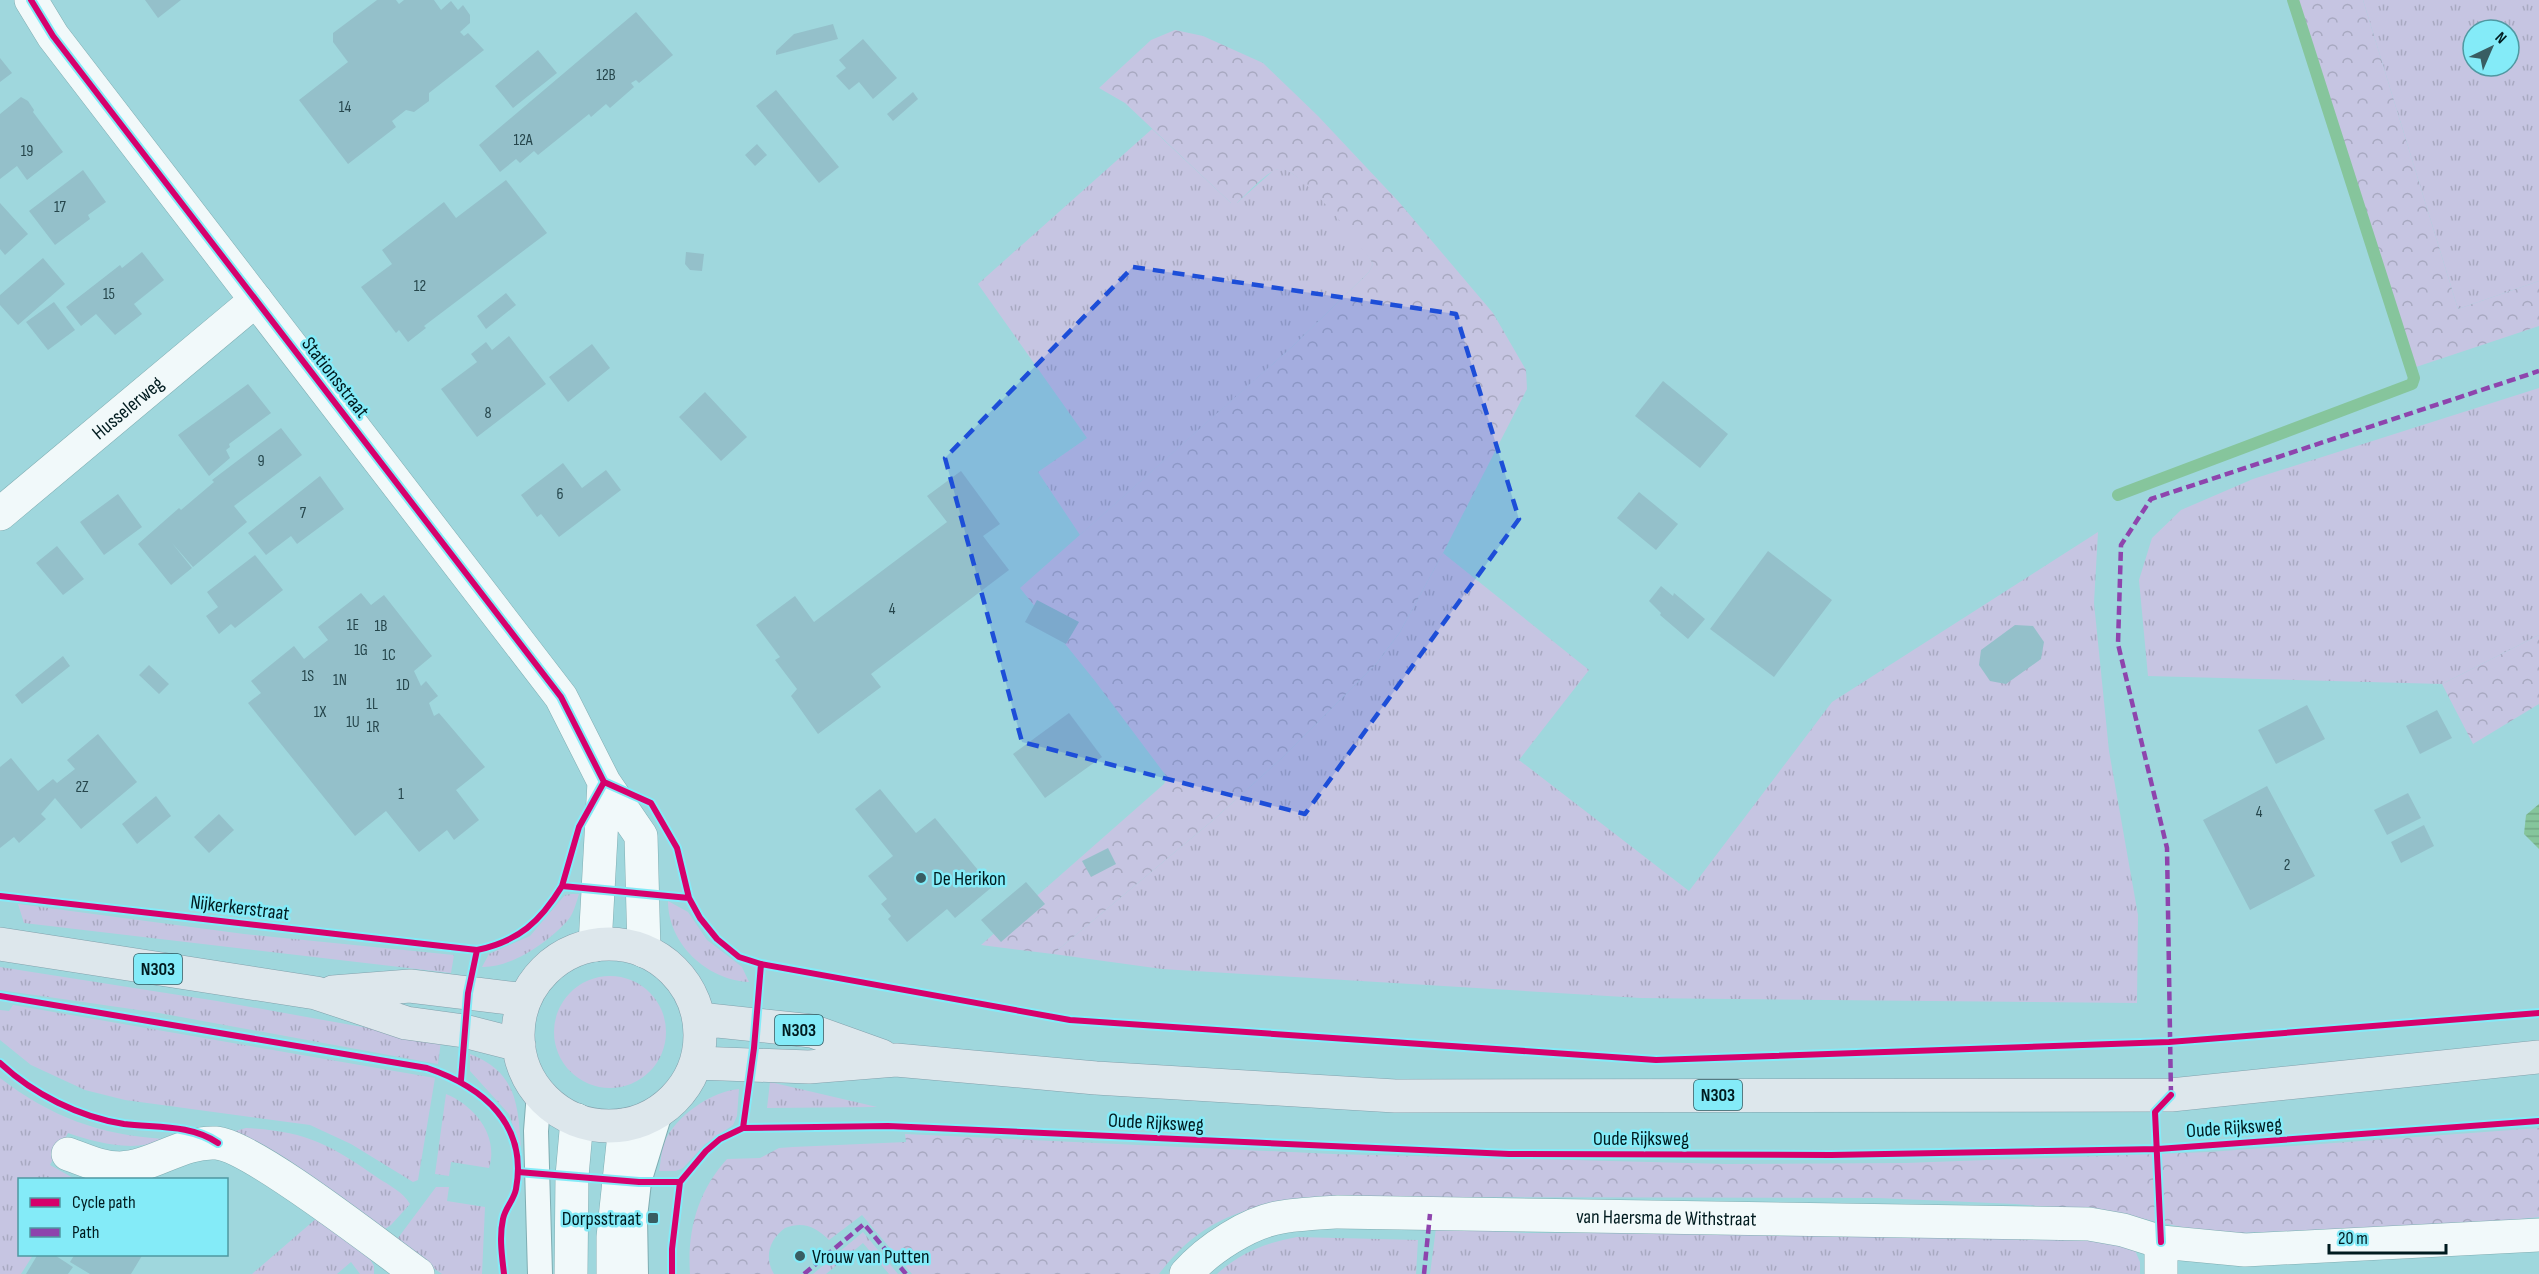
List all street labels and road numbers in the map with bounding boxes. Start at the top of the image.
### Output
street label: Stationsstraat [296,332,374,423]
street label: Husselerweg [87,372,169,445]
street label: Nijkerkerstraat [189,890,291,926]
road number: N303 [134,954,182,984]
road number: N303 [775,1015,823,1045]
road number: N303 [1694,1080,1742,1110]
street label: Oude Rijksweg [1107,1109,1205,1137]
street label: Oude Rijksweg [2185,1113,2283,1143]
street label: Oude Rijksweg [1593,1127,1689,1151]
street label: van Haersma de Withstraat [1576,1205,1757,1232]

